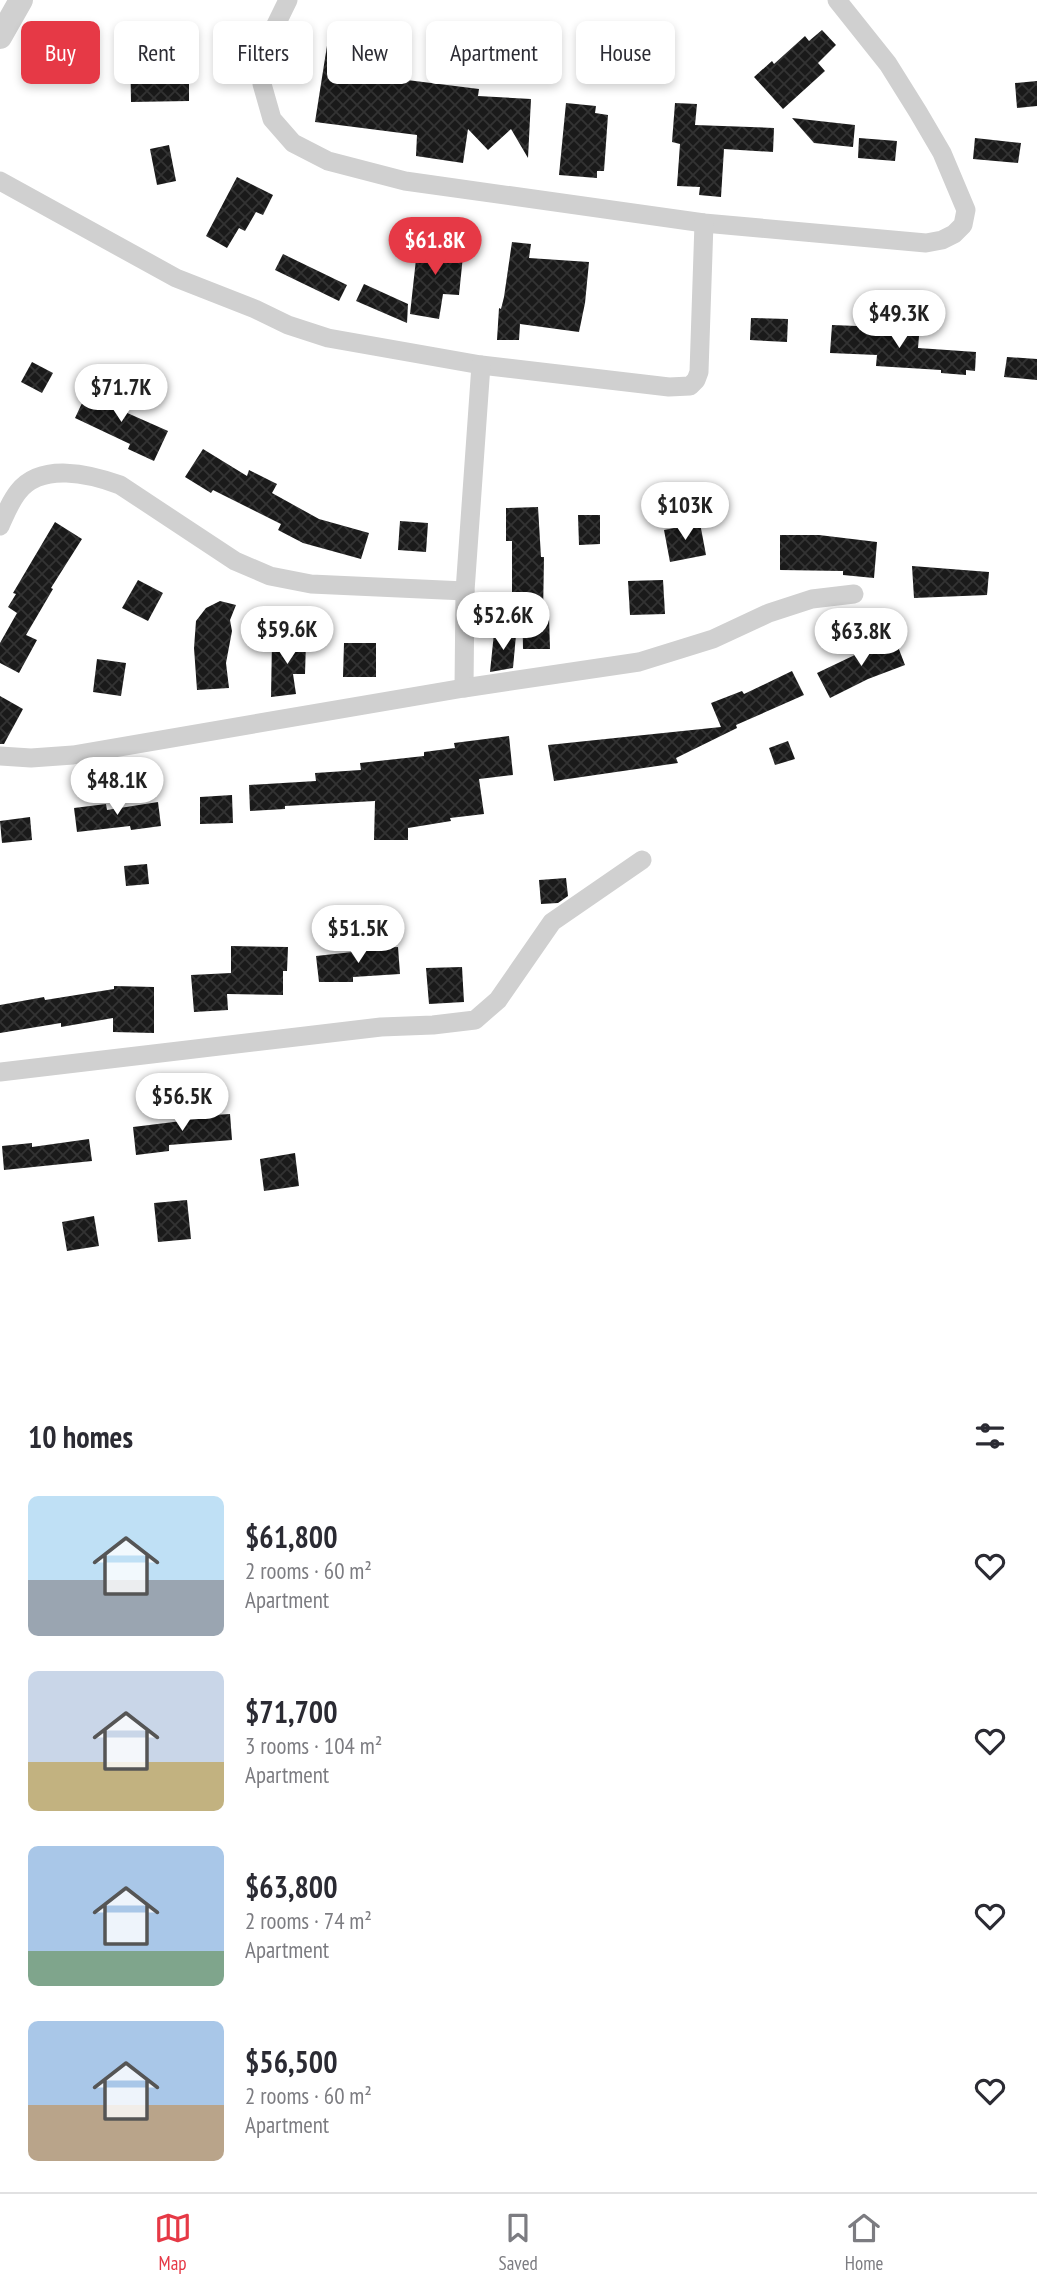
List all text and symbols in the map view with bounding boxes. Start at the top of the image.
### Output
chip: Buy [21,21,100,84]
chip: Rent [114,21,199,84]
chip: Filters [213,21,313,84]
chip: New [327,21,412,84]
chip: Apartment [426,21,562,84]
chip: House [576,21,675,84]
pin: $61.8K [378,218,492,277]
text: $61.8K [405,225,465,254]
pin: $49.3K [842,290,956,350]
text: $49.3K [869,298,929,327]
pin: $71.7K [64,364,178,424]
text: $71.7K [91,372,151,401]
pin: $103K [636,482,734,542]
text: $103K [657,490,713,519]
pin: $52.6K [446,592,560,652]
text: $52.6K [473,600,533,629]
pin: $59.6K [230,606,344,666]
pin: $63.8K [804,608,918,668]
text: $59.6K [257,614,317,643]
text: $63.8K [831,616,891,645]
pin: $48.1K [60,758,174,817]
text: $48.1K [87,765,147,794]
pin: $51.5K [301,906,415,965]
text: $51.5K [328,913,388,942]
pin: $56.5K [125,1074,239,1133]
text: $56.5K [152,1081,212,1110]
text: 10 homes [28,1417,133,1456]
icon: filters [971,1417,1009,1455]
text: $61,800 [245,1517,338,1556]
icon: home [84,1524,168,1608]
icon: heart [971,1547,1009,1585]
text: 2 rooms · 60 m² [245,1556,372,1585]
text: Apartment [245,1585,329,1614]
text: $71,700 [245,1692,338,1731]
icon: home [84,1699,168,1783]
icon: heart [971,1722,1009,1760]
text: 3 rooms · 104 m² [245,1731,382,1760]
text: Apartment [245,1760,329,1789]
text: $63,800 [245,1867,338,1906]
icon: home [84,1874,168,1958]
icon: heart [971,1897,1009,1935]
text: 2 rooms · 74 m² [245,1906,372,1935]
text: Apartment [245,1935,329,1964]
text: $56,500 [245,2042,338,2081]
icon: home [84,2049,168,2133]
icon: heart [971,2072,1009,2110]
text: 2 rooms · 60 m² [245,2081,372,2110]
text: Apartment [245,2110,329,2139]
tab: Map [154,2209,192,2275]
tab: Saved [499,2209,538,2275]
tab: Home [845,2209,883,2275]

